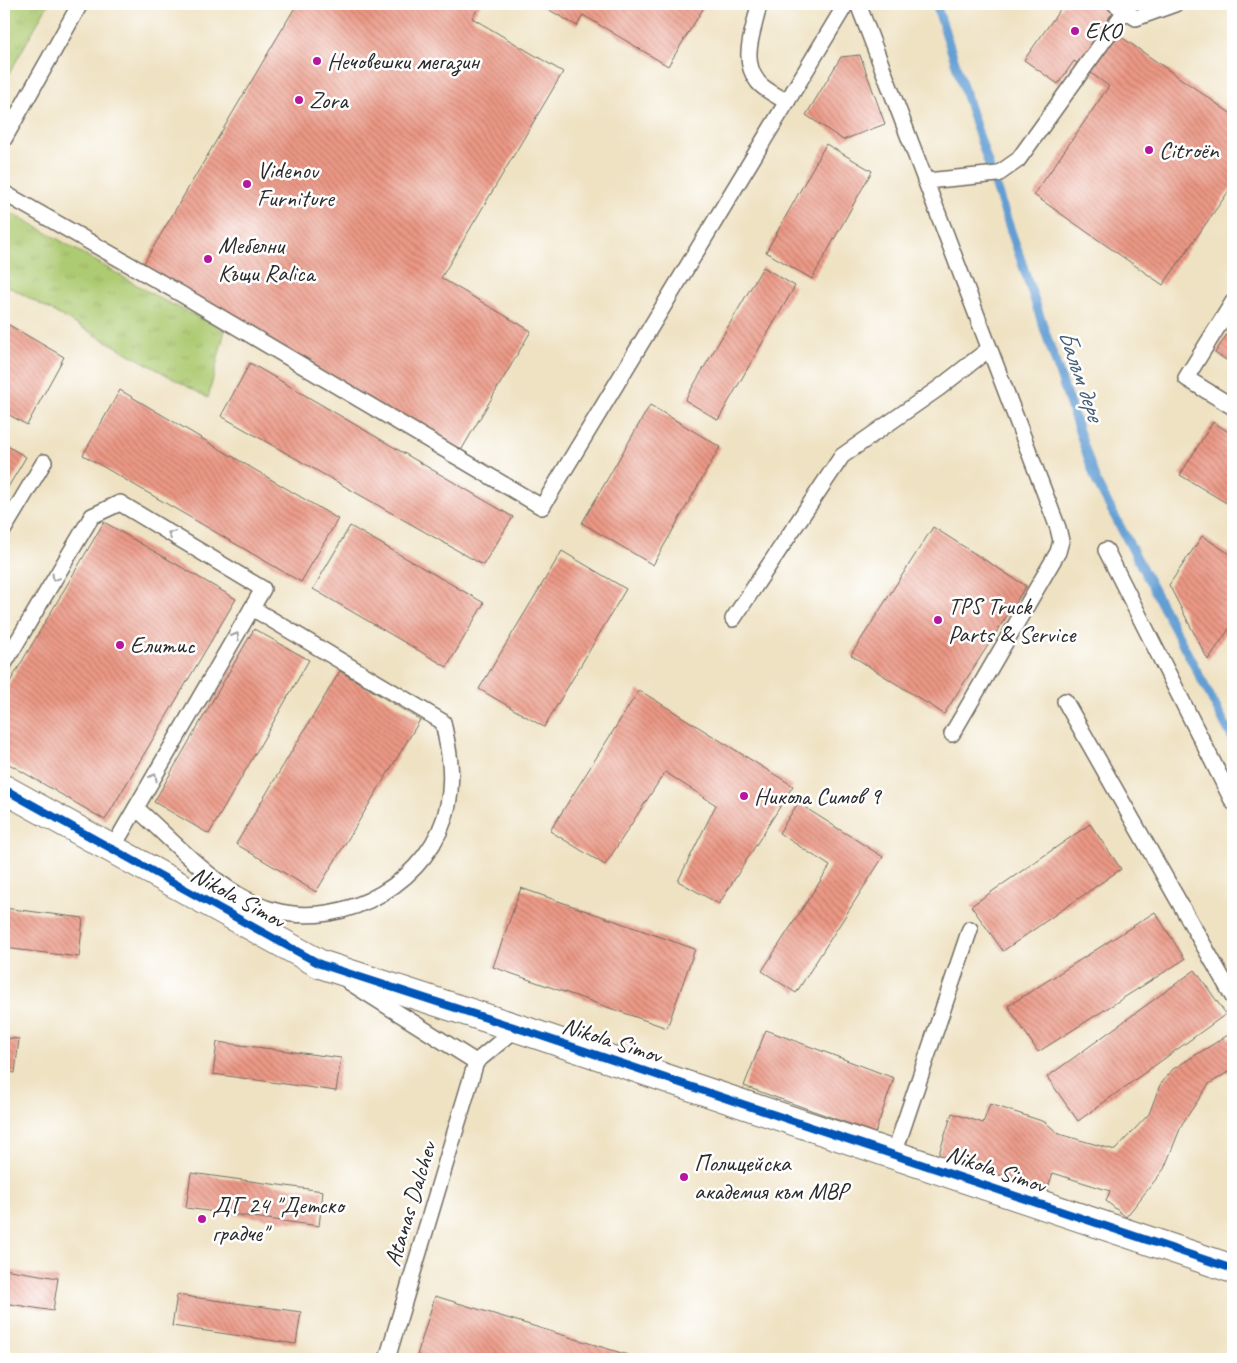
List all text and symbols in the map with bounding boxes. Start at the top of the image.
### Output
place label: EKO [1085,16,1123,46]
marker: EKO [1069,25,1081,37]
place label: Нечовешки мегазин [327,46,480,77]
marker: Нечовешки мегазин [311,55,323,67]
place label: Zora [309,85,349,115]
marker: Zora [293,94,305,106]
place label: Citroën [1159,135,1220,165]
marker: Citroën [1143,144,1155,156]
place label: Videnov Furniture [257,155,336,213]
marker: Videnov Furniture [241,178,253,190]
place label: Мебелни Къщи Ralica [218,230,316,288]
marker: Мебелни Къщи Ralica [202,253,214,265]
water label: Балъм дере [1051,325,1113,428]
one-way arrow [168,530,177,540]
one-way arrow [51,572,61,581]
place label: TPS Truck Parts & Service [948,591,1078,649]
marker: TPS Truck Parts & Service [932,614,944,626]
place label: Елитис [130,630,196,660]
one-way arrow [229,633,239,642]
marker: Елитис [114,639,126,651]
one-way arrow [148,773,158,782]
place label: Никола Симов 9 [754,781,883,811]
marker: Никола Симов 9 [738,790,750,802]
street label: Nikola Simov [186,859,292,936]
street label: Nikola Simov [558,1010,667,1071]
street label: Atanas Dalchev [377,1137,444,1269]
street label: Nikola Simov [943,1138,1051,1201]
place label: Полицейска академия към МВР [694,1148,852,1206]
marker: Полицейска академия към МВР [678,1171,690,1183]
place label: ДГ 24 "Детско градче" [212,1190,346,1248]
marker: ДГ 24 "Детско градче" [196,1213,208,1225]

